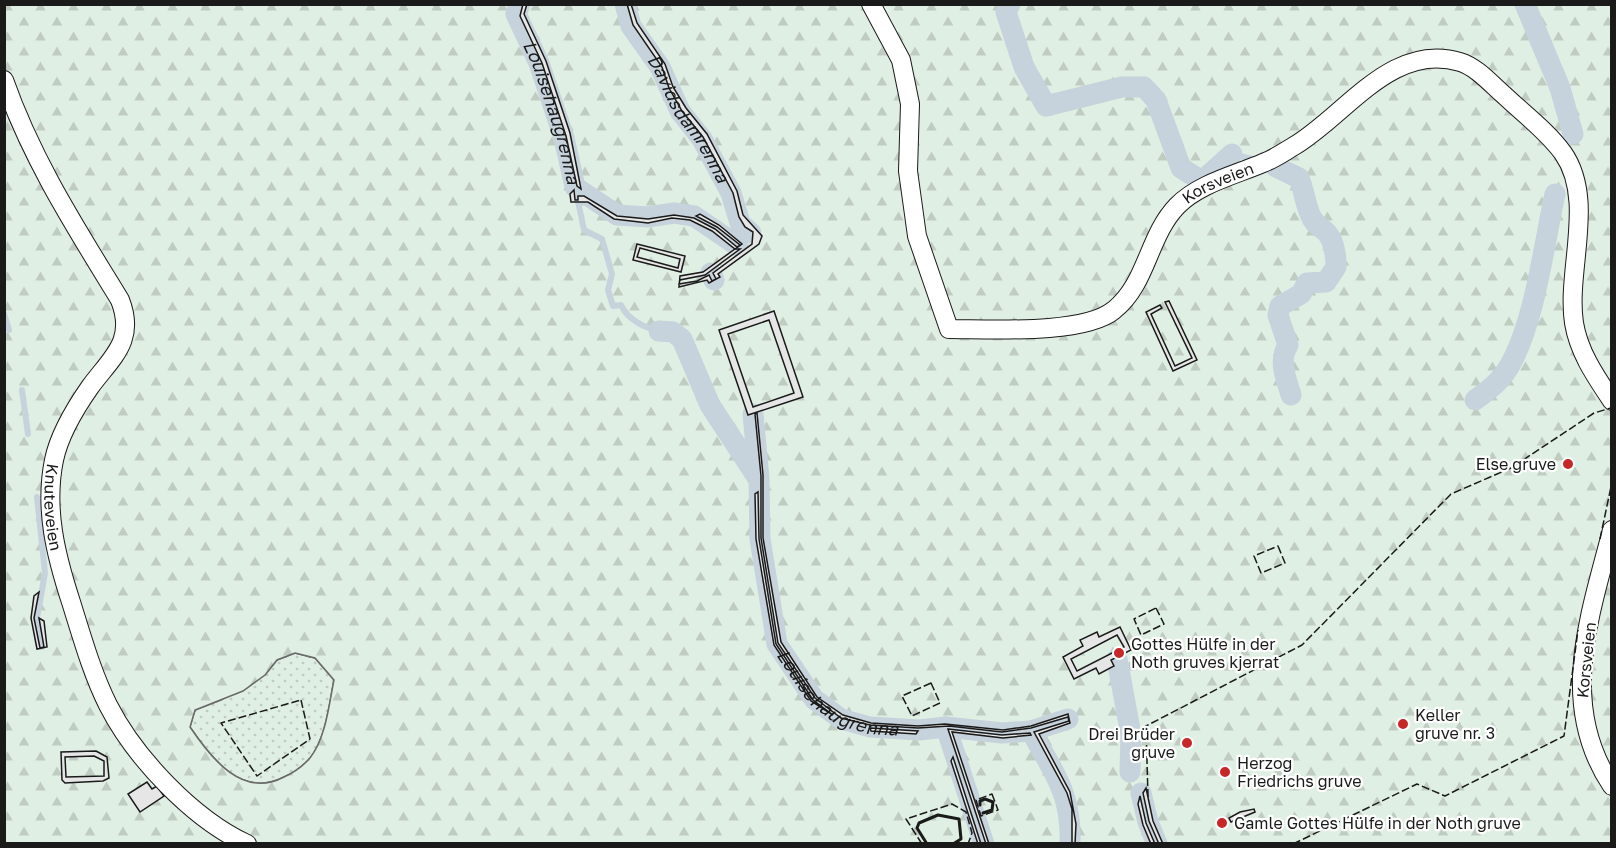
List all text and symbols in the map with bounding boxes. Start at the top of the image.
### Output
water label: Louisehaugrenna [519,37,585,187]
water label: Davidsdamrenna [643,50,735,187]
street label: Korsveien [1178,158,1256,208]
place label: Else gruve [1476,454,1556,474]
marker: Else gruve [1561,457,1575,471]
street label: Knuteveien [40,462,66,553]
street label: Korsveien [1572,621,1600,699]
place label: Gottes Hülfe in der Noth gruves kjerrat [1131,634,1279,672]
water label: Louisehaugrenna [773,645,900,740]
marker: Gottes Hülfe in der Noth gruves kjerrat [1112,646,1126,660]
place label: Keller gruve nr. 3 [1415,705,1495,743]
marker: Keller gruve nr. 3 [1396,717,1410,731]
place label: Drei Brüder gruve [1088,724,1175,762]
marker: Drei Brüder gruve [1180,736,1194,750]
place label: Herzog Friedrichs gruve [1237,753,1361,791]
marker: Herzog Friedrichs gruve [1218,765,1232,779]
place label: Gamle Gottes Hülfe in der Noth gruve [1234,813,1521,833]
marker: Gamle Gottes Hülfe in der Noth gruve [1215,816,1229,830]

